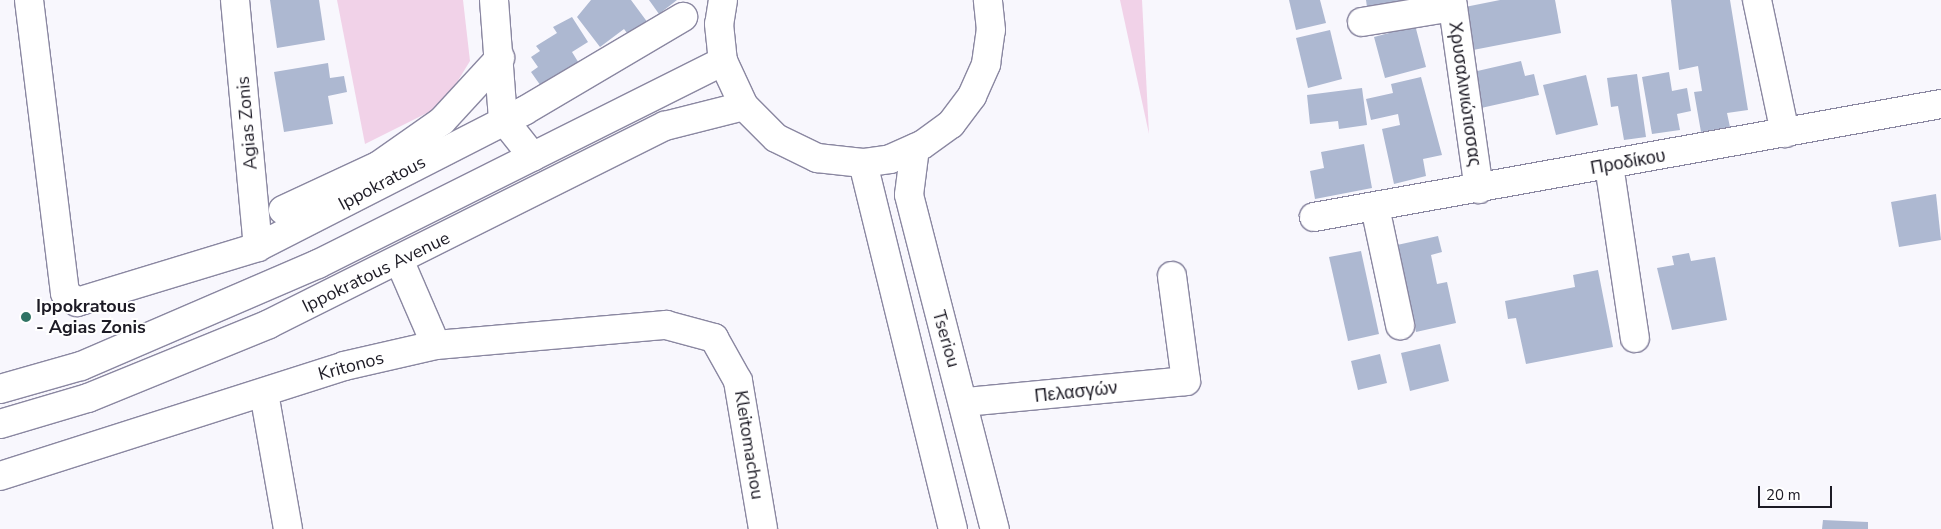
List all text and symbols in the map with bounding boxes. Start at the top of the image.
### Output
street label: Χρυσαλινιώτισσας [1444,20,1486,168]
street label: Agias Zonis [232,75,262,171]
street label: Προδίκου [1589,145,1667,179]
street label: Ippokratous [335,151,429,215]
street label: Ippokratous Avenue [299,227,453,317]
place label: Ippokratous - Agias Zonis [36,296,146,338]
street label: Tseriou [928,308,964,370]
marker: Ippokratous - Agias Zonis [20,311,32,323]
street label: Kritonos [316,347,386,385]
street label: Πελασγών [1033,377,1119,407]
street label: Kleitomachou [730,389,768,501]
scale bar [1761,476,1835,508]
text: 20 m [1766,485,1801,505]

